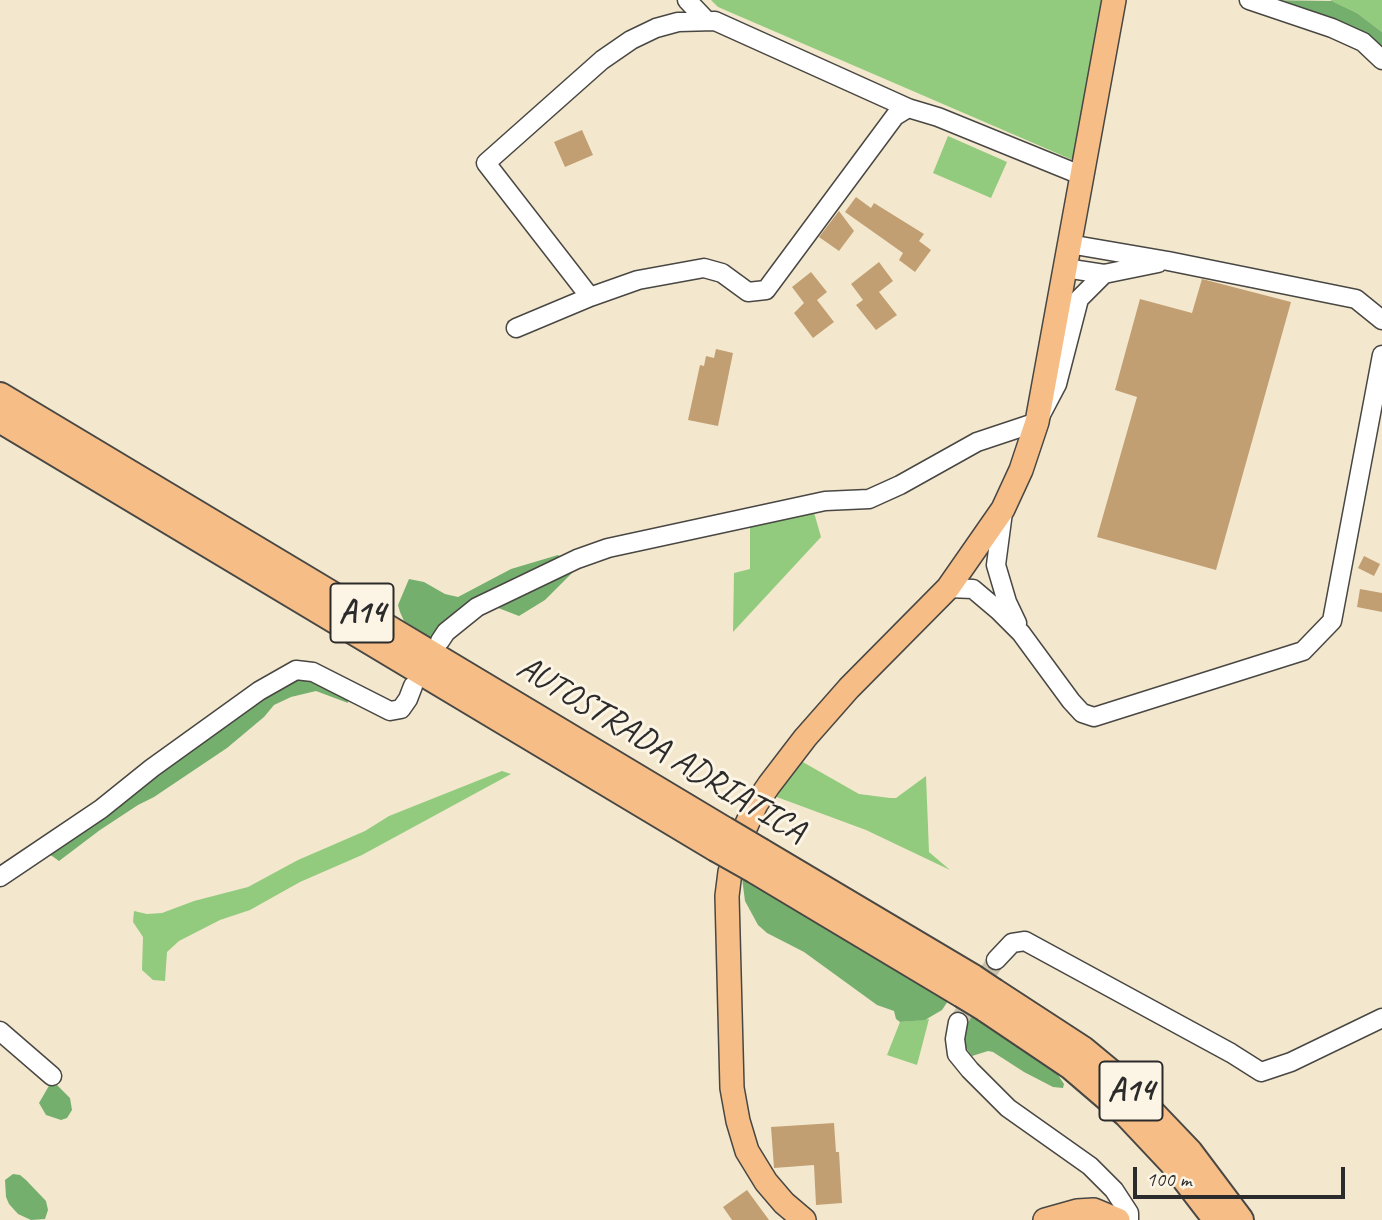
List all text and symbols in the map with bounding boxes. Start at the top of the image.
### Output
road number: A14 [330,584,394,642]
street label: AUTOSTRADA ADRIATICA [509,647,813,853]
road number: A14 [1100,1062,1162,1120]
scale bar [1137,1154,1349,1198]
text: 100 m [1146,1166,1191,1192]

